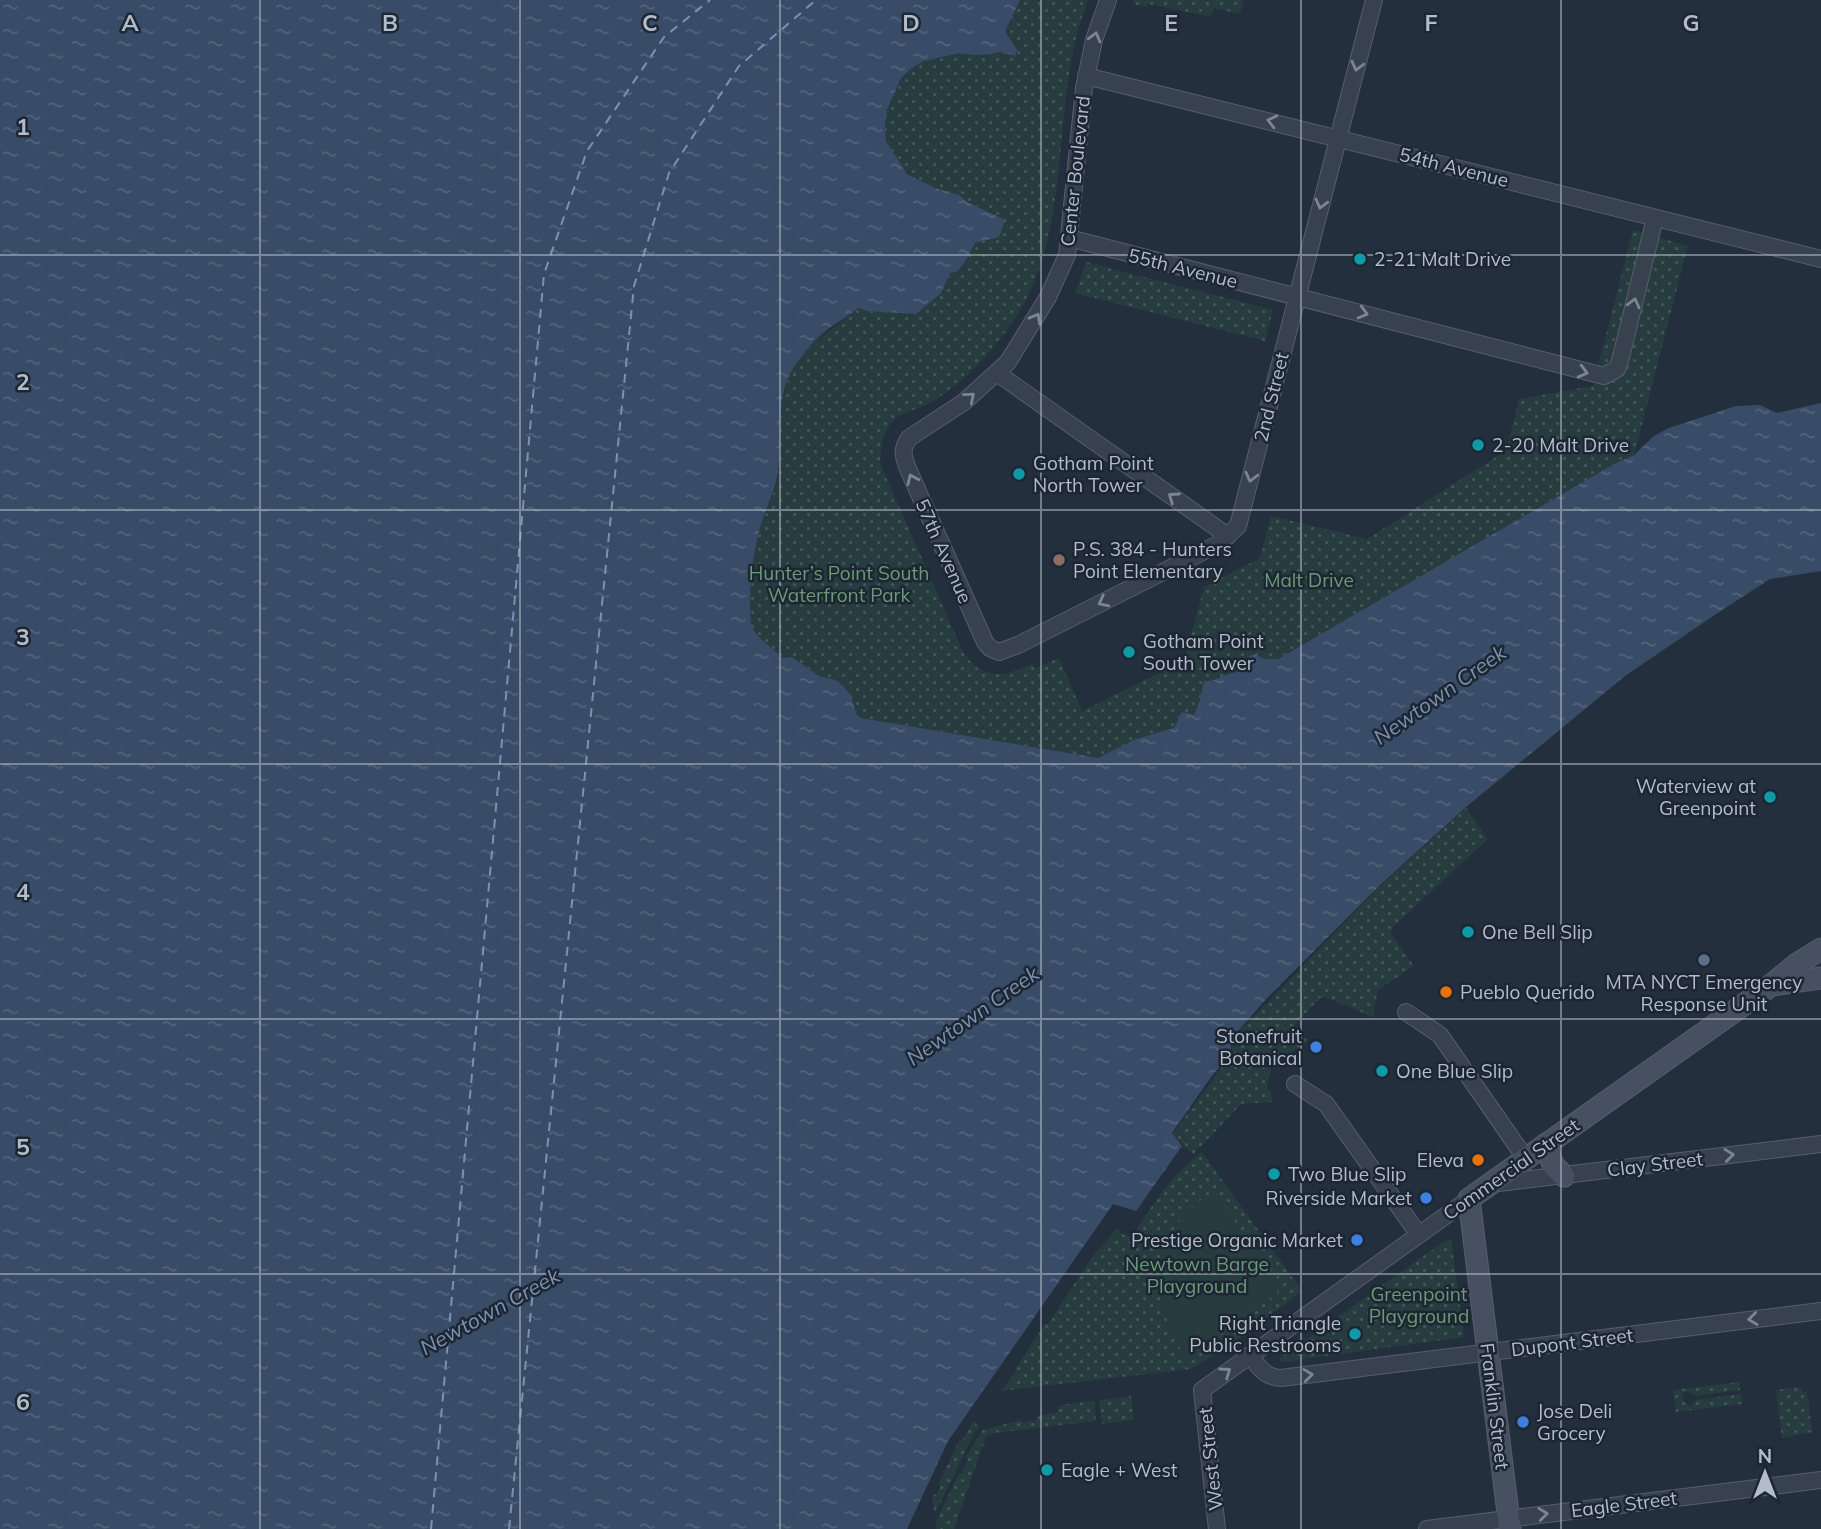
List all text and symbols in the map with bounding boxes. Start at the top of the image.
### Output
text: A [121,8,139,37]
text: B [382,8,398,37]
text: C [642,8,658,37]
text: D [902,8,920,37]
text: E [1164,8,1178,37]
text: F [1424,8,1438,37]
text: G [1682,8,1700,37]
one-way arrow [1087,32,1101,44]
one-way arrow [1351,60,1365,72]
street label: Center Boulevard [1055,94,1095,248]
text: 1 [16,112,30,141]
one-way arrow [1267,115,1279,130]
street label: 54th Avenue [1397,142,1511,192]
one-way arrow [1315,197,1330,209]
street label: 55th Avenue [1126,243,1240,293]
place label: 2-21 Malt Drive [1374,247,1511,271]
marker: 2-21 Malt Drive [1352,251,1368,267]
one-way arrow [1626,297,1640,309]
one-way arrow [1357,305,1369,320]
one-way arrow [1028,312,1041,325]
street label: 2nd Street [1248,349,1294,444]
one-way arrow [1577,364,1589,378]
text: 2 [16,367,30,396]
one-way arrow [963,392,975,405]
place label: 2-20 Malt Drive [1492,433,1629,457]
marker: 2-20 Malt Drive [1470,437,1486,453]
place label: Gotham Point North Tower [1033,451,1154,497]
marker: Gotham Point North Tower [1011,466,1027,482]
one-way arrow [1245,471,1259,483]
one-way arrow [906,474,920,486]
one-way arrow [1168,493,1181,505]
street label: 57th Avenue [910,495,978,607]
place label: P.S. 384 - Hunters Point Elementary [1073,537,1232,583]
marker: P.S. 384 - Hunters Point Elementary [1051,552,1067,568]
park label: Hunter’s Point South Waterfront Park [749,561,929,607]
park label: Malt Drive [1264,568,1354,592]
one-way arrow [1098,594,1111,608]
text: 3 [16,622,30,651]
place label: Gotham Point South Tower [1143,629,1264,675]
water label: Newtown Creek [1368,638,1512,750]
marker: Gotham Point South Tower [1121,644,1137,660]
place label: Waterview at Greenpoint [1636,774,1756,820]
marker: Waterview at Greenpoint [1762,789,1778,805]
text: 4 [16,877,30,906]
place label: One Bell Slip [1482,920,1593,944]
marker: One Bell Slip [1460,924,1476,940]
marker: MTA NYCT Emergency Response Unit [1696,952,1712,968]
water label: Newtown Creek [901,959,1045,1071]
place label: MTA NYCT Emergency Response Unit [1606,970,1802,1016]
place label: Pueblo Querido [1460,980,1595,1004]
marker: Pueblo Querido [1438,984,1454,1000]
place label: Stonefruit Botanical [1216,1024,1302,1070]
marker: Stonefruit Botanical [1308,1039,1324,1055]
place label: One Blue Slip [1396,1059,1513,1083]
marker: One Blue Slip [1374,1063,1390,1079]
street label: Commercial Street [1438,1113,1584,1225]
text: 5 [16,1132,30,1161]
street label: Clay Street [1606,1146,1705,1182]
place label: Eleva [1417,1148,1464,1172]
one-way arrow [1723,1148,1735,1163]
marker: Eleva [1470,1152,1486,1168]
place label: Two Blue Slip [1288,1162,1406,1186]
marker: Two Blue Slip [1266,1166,1282,1182]
place label: Riverside Market [1265,1186,1412,1210]
marker: Riverside Market [1418,1190,1434,1206]
place label: Prestige Organic Market [1131,1228,1343,1252]
marker: Prestige Organic Market [1349,1232,1365,1248]
park label: Newtown Barge Playground [1125,1252,1269,1298]
water label: Newtown Creek [415,1261,565,1360]
park label: Greenpoint Playground [1369,1282,1469,1328]
place label: Right Triangle Public Restrooms [1189,1311,1341,1357]
one-way arrow [1747,1312,1759,1327]
street label: Dupont Street [1510,1323,1635,1361]
marker: Right Triangle Public Restrooms [1347,1326,1363,1342]
street label: Franklin Street [1475,1341,1515,1471]
one-way arrow [1302,1367,1314,1382]
one-way arrow [1218,1368,1231,1380]
text: 6 [16,1387,30,1416]
place label: Jose Deli Grocery [1537,1399,1612,1445]
street label: West Street [1193,1406,1227,1512]
marker: Jose Deli Grocery [1515,1414,1531,1430]
north arrow [1730,1438,1800,1508]
text: N [1758,1444,1772,1468]
place label: Eagle + West [1061,1458,1178,1482]
marker: Eagle + West [1039,1462,1055,1478]
street label: Eagle Street [1570,1486,1679,1522]
one-way arrow [1538,1507,1549,1522]

